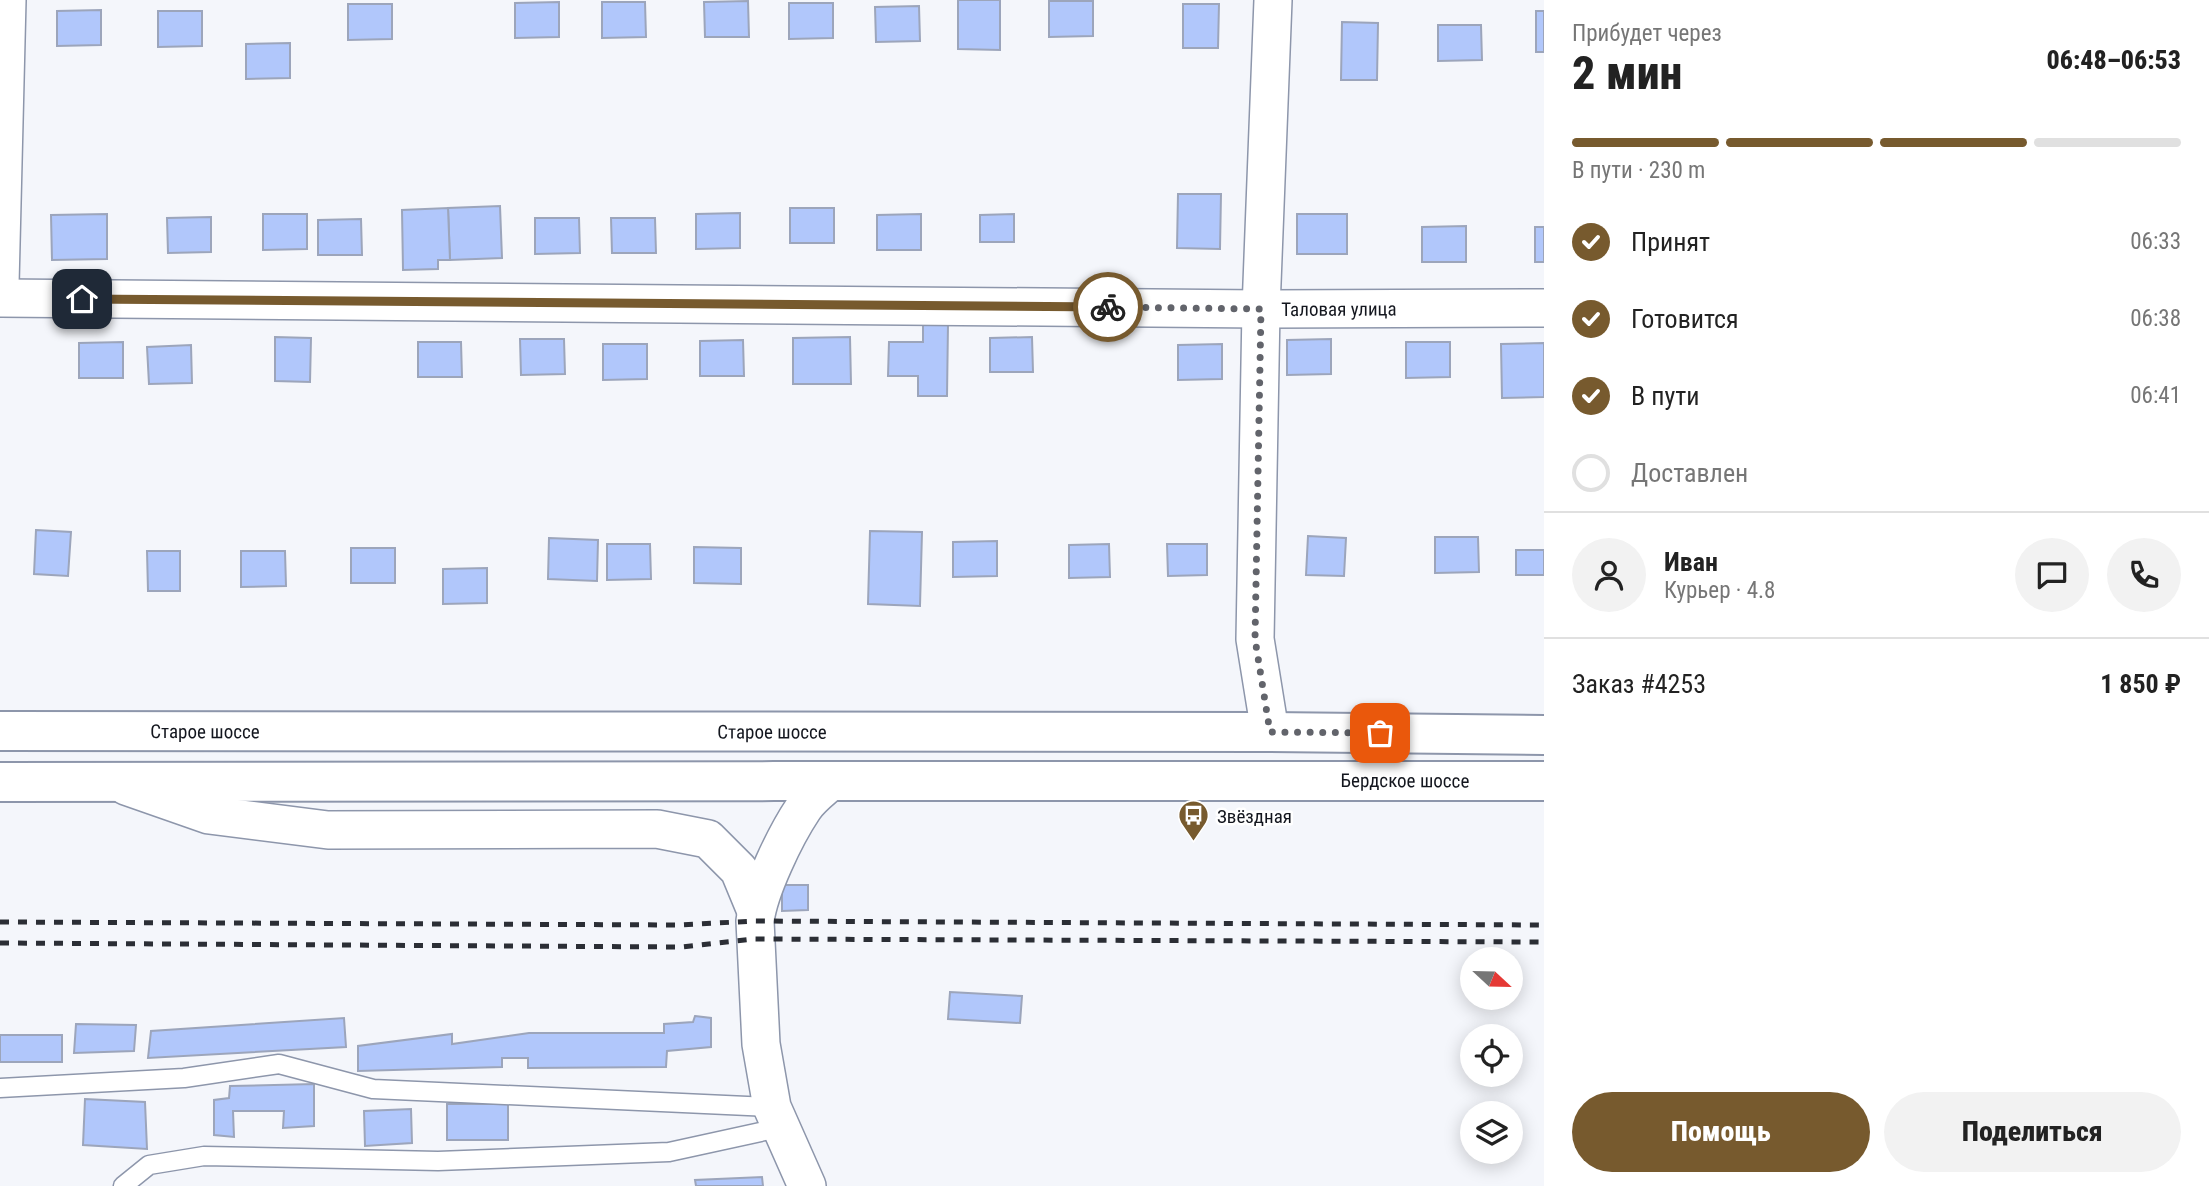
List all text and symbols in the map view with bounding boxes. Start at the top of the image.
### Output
text: Прибудет через [1572,20,1722,47]
text: 06:48–06:53 [2047,45,2181,75]
text: 2 мин [1572,46,1682,100]
text: В пути · 230 m [1572,157,1705,184]
icon: check [1572,223,1610,261]
text: Принят [1631,227,1710,257]
text: 06:33 [2130,228,2181,255]
pin [52,269,112,329]
courier [1073,272,1143,342]
icon: home [63,280,101,318]
icon: bike [1089,288,1127,326]
street label: Таловая улица [1281,297,1397,320]
icon: check [1572,300,1610,338]
text: Готовится [1631,304,1739,334]
text: 06:38 [2130,305,2181,332]
icon: check [1572,377,1610,415]
text: В пути [1631,381,1700,411]
text: 06:41 [2130,382,2181,409]
text: Доставлен [1631,458,1748,488]
button: person [1572,538,1646,612]
button: chat [2015,538,2089,612]
button: phone [2107,538,2181,612]
text: Иван [1664,547,1718,577]
text: Курьер · 4.8 [1664,577,1775,604]
text: Заказ #4253 [1572,669,1706,699]
text: 1 850 ₽ [2100,669,2181,699]
pin [1350,703,1410,763]
icon: bag [1361,714,1399,752]
street label: Старое шоссе [150,720,260,743]
street label: Старое шоссе [717,720,827,743]
street label: Бердское шоссе [1341,768,1469,792]
bus stop icon: Звёздная [1177,799,1211,843]
place label: Звёздная [1217,805,1292,828]
north arrow [1460,947,1522,1010]
map controls [1460,947,1523,1164]
button: locate [1460,1024,1523,1087]
button: Помощь [1572,1092,1870,1172]
button: Поделиться [1884,1092,2181,1172]
button: layers [1460,1101,1523,1164]

